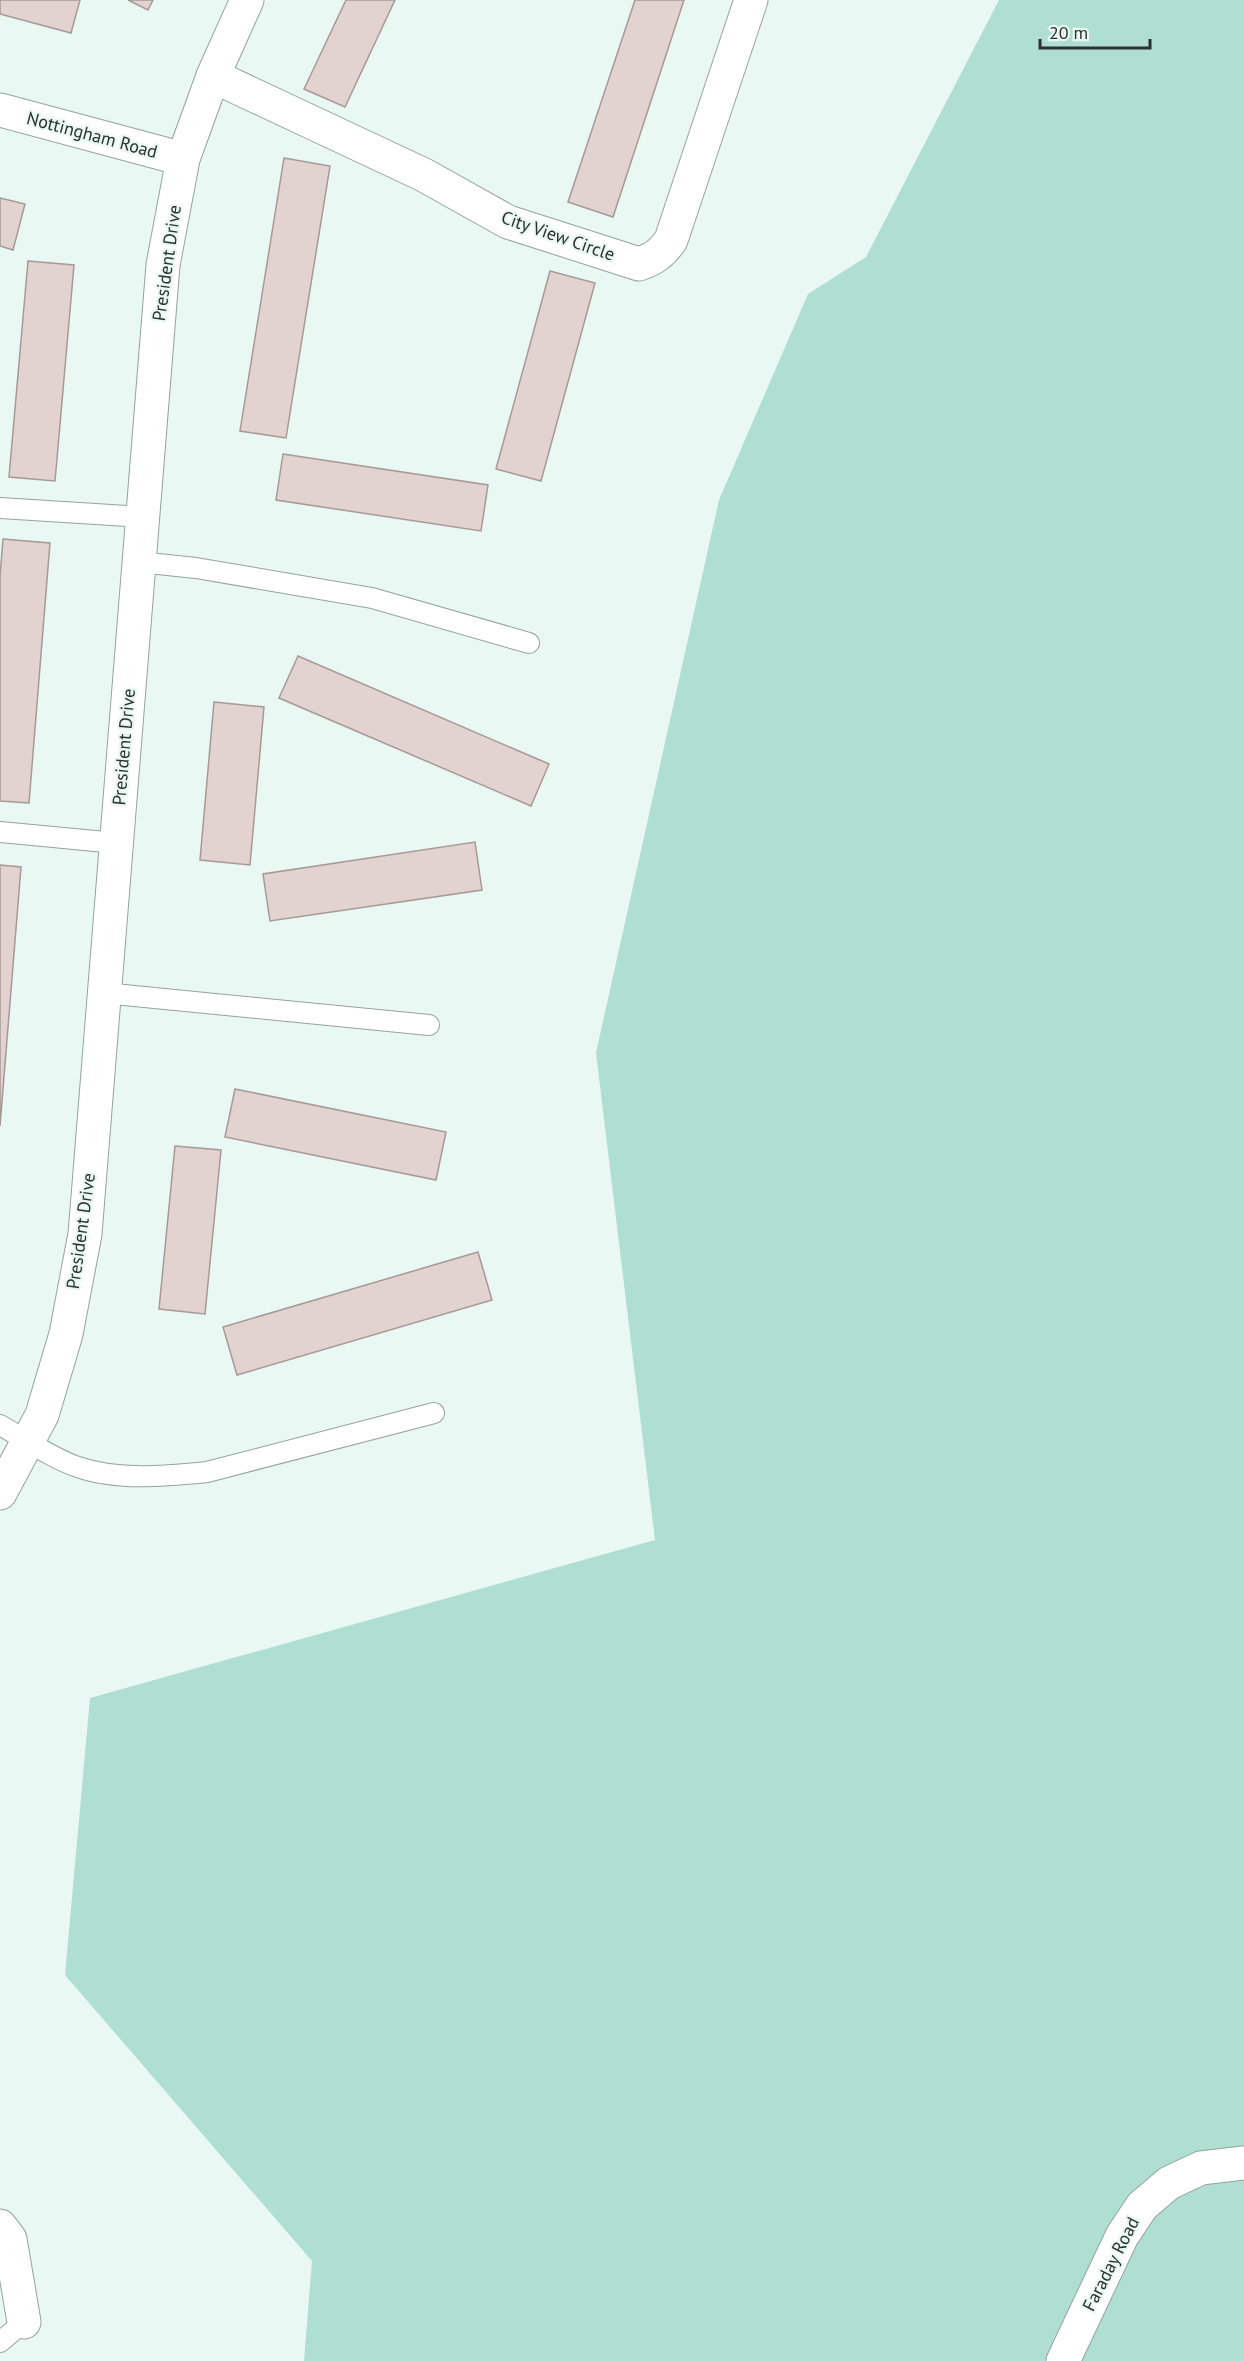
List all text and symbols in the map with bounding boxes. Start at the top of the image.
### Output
scale bar [1040,12,1150,50]
text: 20 m [1049,21,1088,44]
street label: Nottingham Road [24,106,160,163]
street label: President Drive [147,203,186,322]
street label: City View Circle [498,205,618,266]
street label: President Drive [107,688,140,806]
street label: President Drive [61,1171,100,1290]
street label: Faraday Road [1077,2213,1144,2315]

